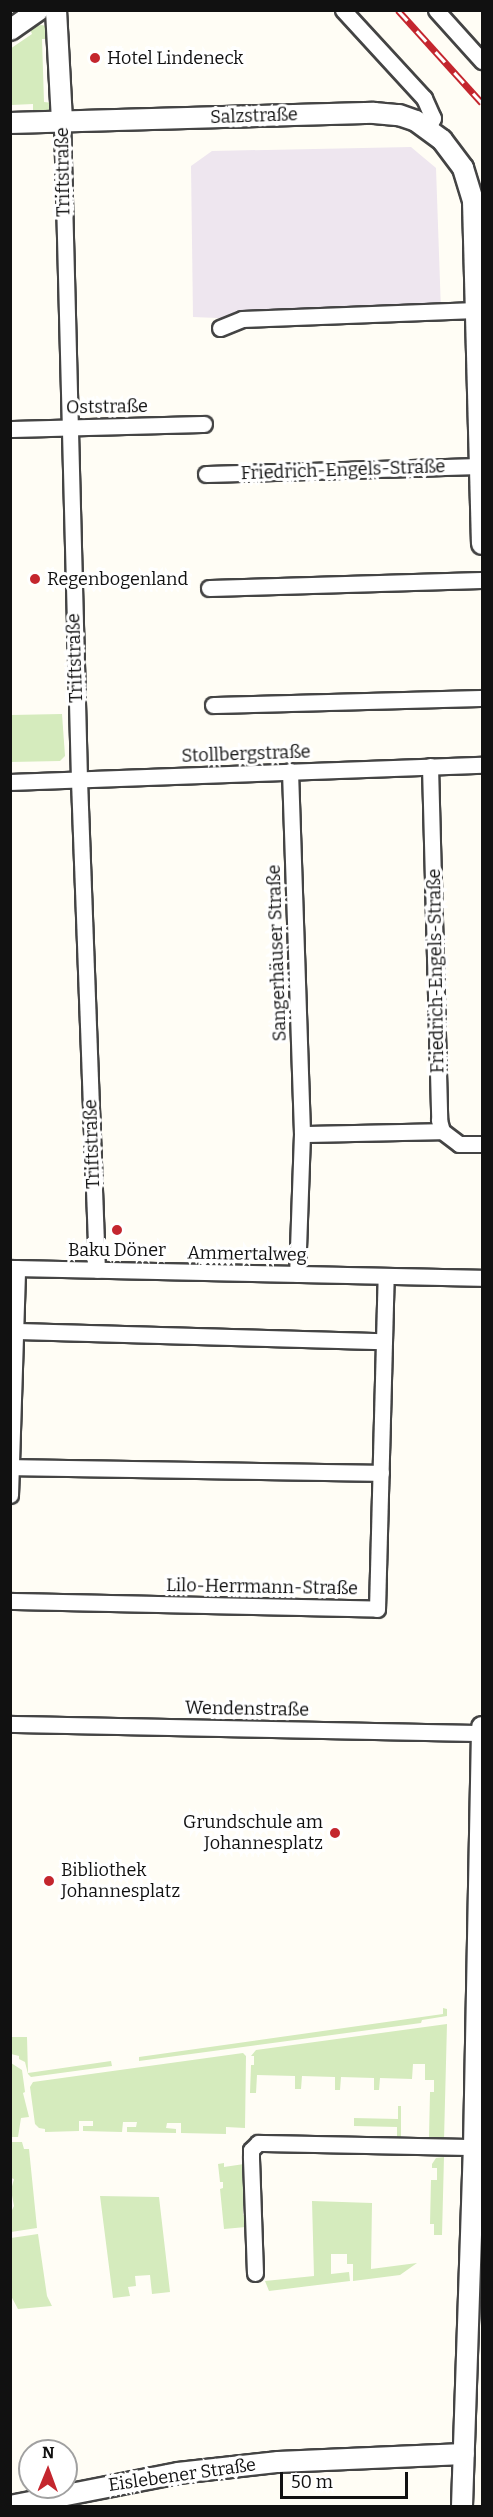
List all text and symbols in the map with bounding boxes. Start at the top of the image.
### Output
place label: Hotel Lindeneck [107,47,244,69]
marker: Hotel Lindeneck [88,51,102,65]
street label: Salzstraße [210,104,298,128]
street label: Triftstraße [51,127,75,217]
street label: Oststraße [66,395,148,419]
street label: Friedrich-Engels-Straße [240,456,446,484]
place label: Regenbogenland [47,568,188,590]
marker: Regenbogenland [28,572,42,586]
street label: Triftstraße [63,613,87,703]
street label: Stollbergstraße [181,741,311,767]
street label: Sangerhäuser Straße [263,864,291,1042]
street label: Friedrich-Engels-Straße [423,869,449,1073]
street label: Triftstraße [80,1099,104,1189]
marker: Baku Döner [110,1223,124,1237]
place label: Baku Döner [68,1239,166,1261]
street label: Ammertalweg [187,1242,307,1266]
street label: Lilo-Herrmann-Straße [166,1575,358,1599]
street label: Wendenstraße [185,1697,309,1721]
place label: Grundschule am Johannesplatz [183,1812,323,1854]
marker: Grundschule am Johannesplatz [328,1826,342,1840]
place label: Bibliothek Johannesplatz [61,1860,180,1902]
marker: Bibliothek Johannesplatz [42,1874,56,1888]
north arrow [18,2439,78,2499]
text: N [42,2443,55,2462]
street label: Eislebener Straße [107,2454,257,2496]
scale bar [283,2460,410,2498]
text: 50 m [291,2471,333,2493]

